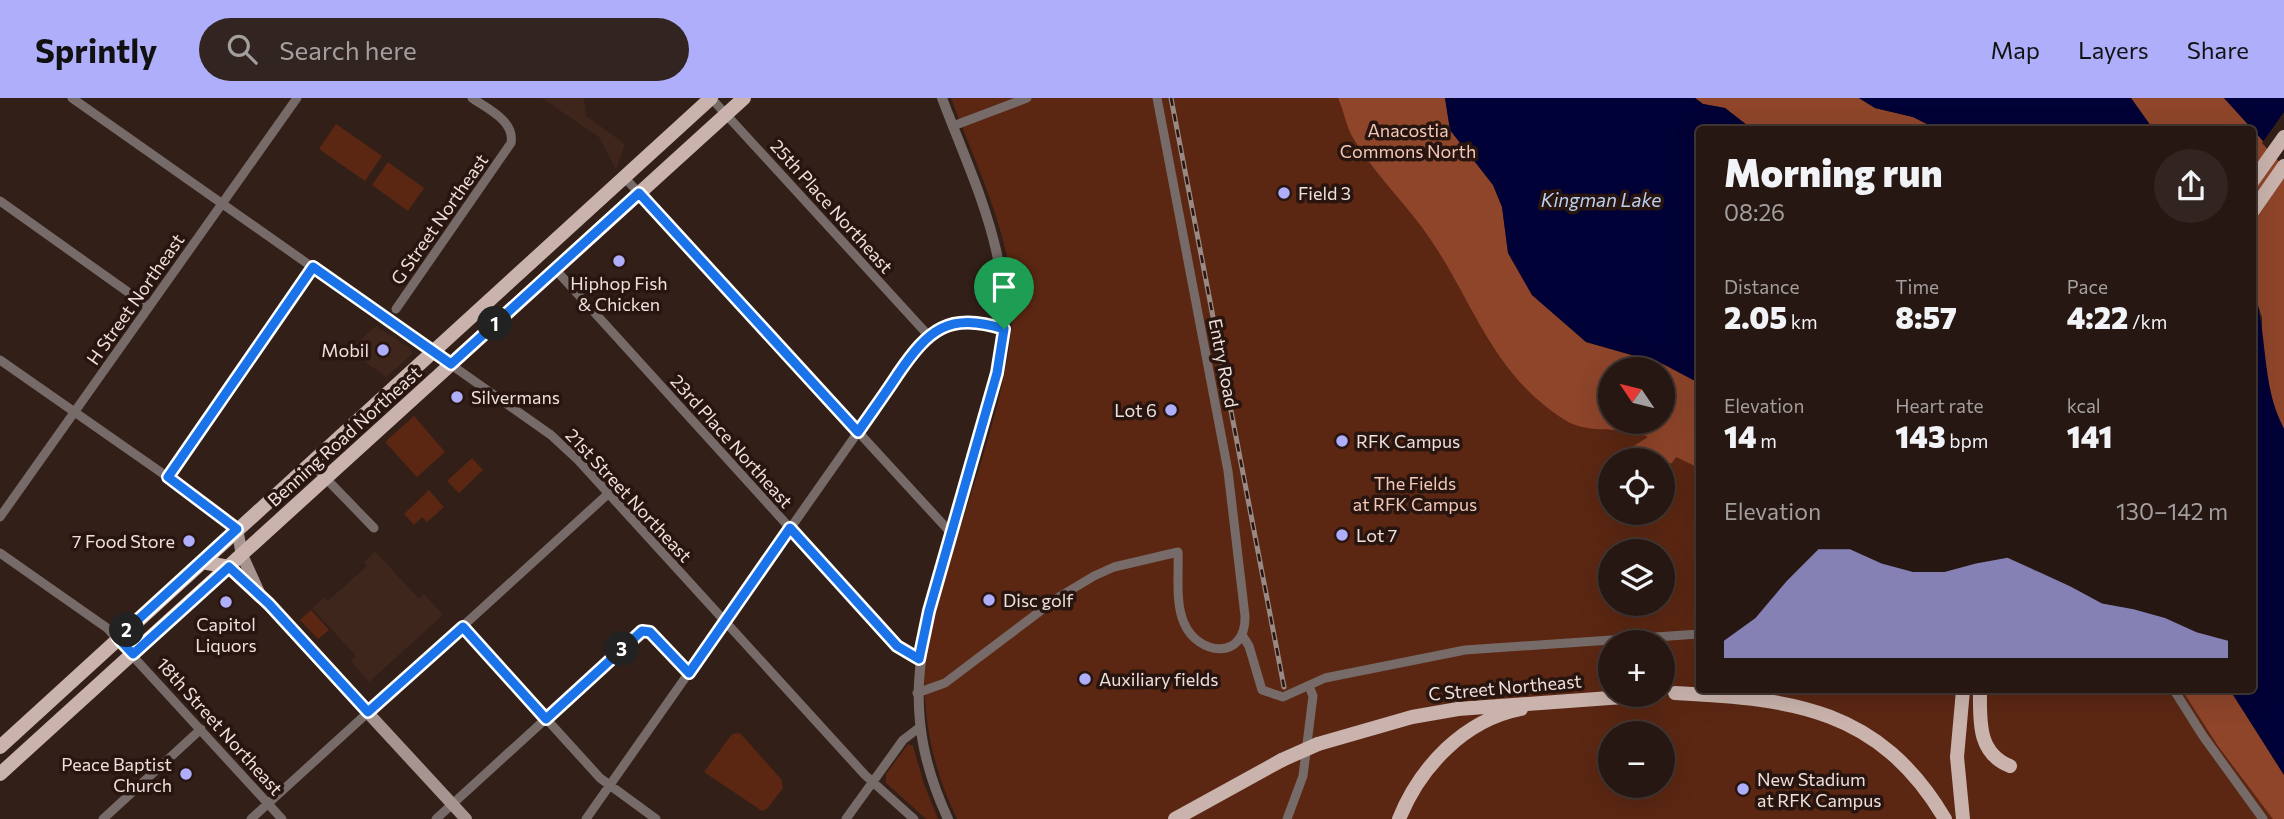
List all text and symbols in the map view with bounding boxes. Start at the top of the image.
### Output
search box [199,18,689,81]
text: Sprintly [35,29,157,70]
icon: search [223,30,261,68]
text: Search here [279,34,417,65]
text: Map [1991,35,2040,64]
text: Layers [2078,35,2149,64]
text: Share [2187,35,2249,64]
park label: Anacostia Commons North [1340,119,1476,162]
street label: 25th Place Northeast [766,135,898,277]
text: Morning run [1724,148,1943,195]
street label: G Street Northeast [386,149,492,289]
button: share [2154,149,2228,223]
place label: Field 3 [1298,182,1351,204]
marker: Field 3 [1276,185,1292,201]
water label: Kingman Lake [1541,188,1661,211]
text: 08:26 [1724,198,1785,226]
street label: H Street Northeast [82,229,188,369]
marker: Hiphop Fish & Chicken [611,253,627,269]
pin [974,257,1034,329]
icon: arrive [985,268,1023,306]
place label: Hiphop Fish & Chicken [570,272,668,315]
text: Distance [1724,275,1800,298]
text: Time [1895,275,1939,298]
text: Pace [2067,275,2108,298]
text: 2.05 [1724,298,1787,335]
text: 8:57 [1895,298,1957,335]
text: 4:22 [2067,298,2128,335]
pin: 1 [477,306,512,342]
text: km [1787,310,1818,333]
text: /km [2128,310,2167,333]
text: 1 [490,312,499,335]
street label: Entry Road [1205,317,1243,409]
place label: Mobil [321,339,369,361]
marker: Mobil [375,342,391,358]
north arrow [1598,357,1675,434]
map controls [1598,357,1675,798]
street label: Benning Road Northeast [263,361,425,511]
street label: 23rd Place Northeast [666,370,798,512]
place label: Silvermans [471,386,560,408]
marker: Silvermans [449,389,465,405]
text: Elevation [1724,394,1804,417]
text: Heart rate [1895,394,1984,417]
text: kcal [2067,394,2101,417]
place label: Lot 6 [1114,399,1157,421]
marker: Lot 6 [1163,402,1179,418]
text: 14 [1724,417,1757,454]
text: 143 [1895,417,1946,454]
text: 141 [2067,417,2112,454]
street label: 21st Street Northeast [561,424,697,566]
text: m [1757,429,1777,452]
text: bpm [1946,429,1988,452]
place label: RFK Campus [1356,430,1460,452]
marker: RFK Campus [1334,433,1350,449]
button: locate [1598,448,1675,525]
park label: The Fields at RFK Campus [1353,472,1477,515]
text: Elevation [1724,497,1821,525]
text: 130–142 m [2116,497,2228,525]
place label: Lot 7 [1356,524,1397,546]
marker: Lot 7 [1334,527,1350,543]
place label: 7 Food Store [72,530,175,552]
marker: 7 Food Store [181,533,197,549]
button: layers [1598,539,1675,616]
place label: Disc golf [1003,589,1074,611]
marker: Disc golf [981,592,997,608]
marker: Capitol Liquors [218,594,234,610]
pin: 2 [110,612,144,648]
place label: Capitol Liquors [195,613,257,656]
text: 2 [121,618,132,641]
button: + [1598,630,1675,707]
pin: 3 [604,632,640,666]
text: 3 [616,637,627,660]
street label: 18th Street Northeast [152,653,288,799]
place label: Auxiliary fields [1099,668,1218,690]
street label: C Street Northeast [1427,669,1583,705]
marker: Auxiliary fields [1077,671,1093,687]
button: − [1598,721,1675,798]
place label: Peace Baptist Church [61,753,172,796]
marker: Peace Baptist Church [178,766,194,782]
place label: New Stadium at RFK Campus [1757,768,1882,811]
marker: New Stadium at RFK Campus [1735,781,1751,797]

